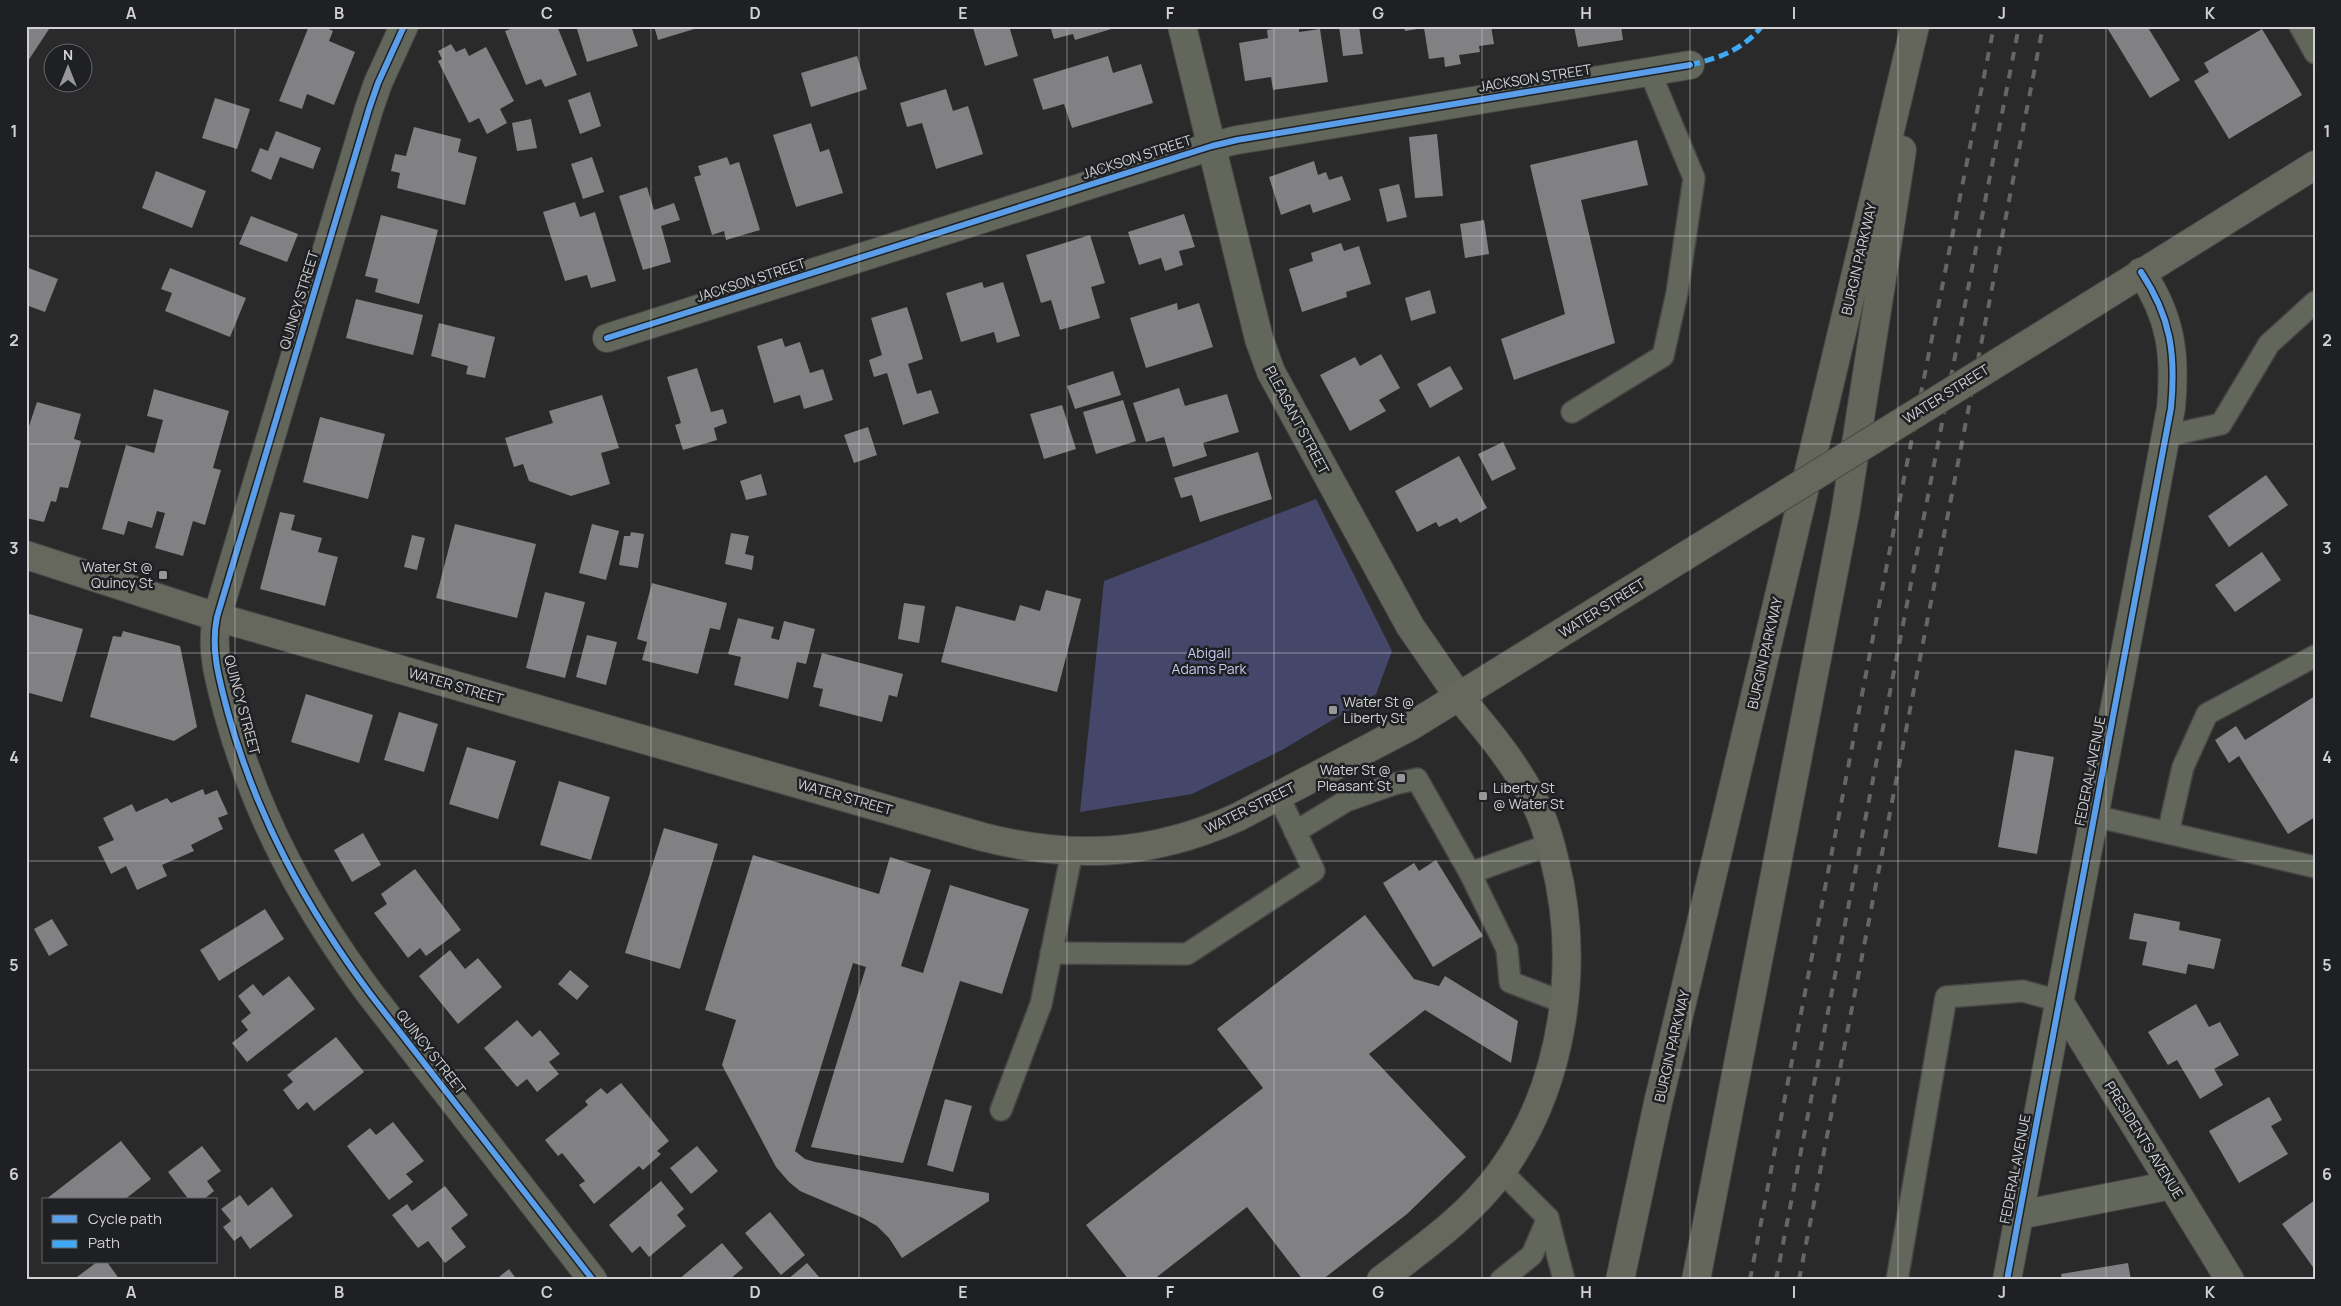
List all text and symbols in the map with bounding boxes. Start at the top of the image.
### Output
text: A [126,2,137,24]
text: B [334,2,344,24]
text: C [541,2,553,24]
text: D [749,2,761,24]
text: E [958,2,968,24]
text: F [1166,2,1175,24]
text: G [1372,2,1384,24]
text: H [1580,2,1592,24]
text: I [1792,2,1796,24]
text: J [1998,2,2006,24]
text: K [2205,2,2216,24]
north arrow [42,42,92,92]
text: N [63,45,73,64]
street label: JACKSON STREET [1477,59,1593,96]
text: 1 [10,120,18,142]
text: 1 [2323,120,2331,142]
street label: JACKSON STREET [1080,130,1195,183]
street label: BURGIN PARKWAY [1836,201,1881,317]
street label: QUINCY STREET [274,247,323,352]
street label: JACKSON STREET [694,253,809,306]
text: 2 [9,329,19,351]
text: 2 [2322,329,2332,351]
street label: WATER STREET [1899,359,1993,428]
street label: PLEASANT STREET [1261,362,1334,478]
text: 3 [9,537,19,559]
text: 3 [2322,537,2332,559]
place label: Water St @ Quincy St [82,557,153,592]
marker: Water St @ Quincy St [157,569,169,581]
street label: WATER STREET [1555,573,1649,642]
street label: BURGIN PARKWAY [1742,595,1787,711]
park label: Abigail Adams Park [1172,643,1247,678]
street label: QUINCY STREET [220,653,265,757]
street label: WATER STREET [406,663,507,708]
place label: Water St @ Liberty St [1343,692,1414,727]
marker: Water St @ Liberty St [1327,704,1339,716]
street label: FEDERAL AVENUE [2070,715,2109,827]
text: 4 [9,746,19,768]
text: 4 [2322,746,2332,768]
place label: Water St @ Pleasant St [1317,760,1391,795]
marker: Water St @ Pleasant St [1395,772,1407,784]
street label: WATER STREET [795,774,896,819]
street label: WATER STREET [1201,777,1299,838]
place label: Liberty St @ Water St [1493,778,1565,813]
marker: Liberty St @ Water St [1477,790,1489,802]
text: 5 [9,954,19,976]
text: 5 [2322,954,2332,976]
street label: BURGIN PARKWAY [1649,988,1694,1104]
street label: QUINCY STREET [392,1005,471,1098]
street label: PRESIDENTS AVENUE [2101,1077,2188,1202]
street label: FEDERAL AVENUE [1995,1113,2034,1225]
text: 6 [9,1163,19,1185]
text: 6 [2322,1163,2332,1185]
legend [42,1198,218,1264]
text: Cycle path [88,1208,162,1229]
text: Path [88,1232,120,1253]
text: A [126,1281,137,1303]
text: B [334,1281,344,1303]
text: C [541,1281,553,1303]
text: D [749,1281,761,1303]
text: E [958,1281,968,1303]
text: F [1166,1281,1175,1303]
text: G [1372,1281,1384,1303]
text: H [1580,1281,1592,1303]
text: I [1792,1281,1796,1303]
text: J [1998,1281,2006,1303]
text: K [2205,1281,2216,1303]

